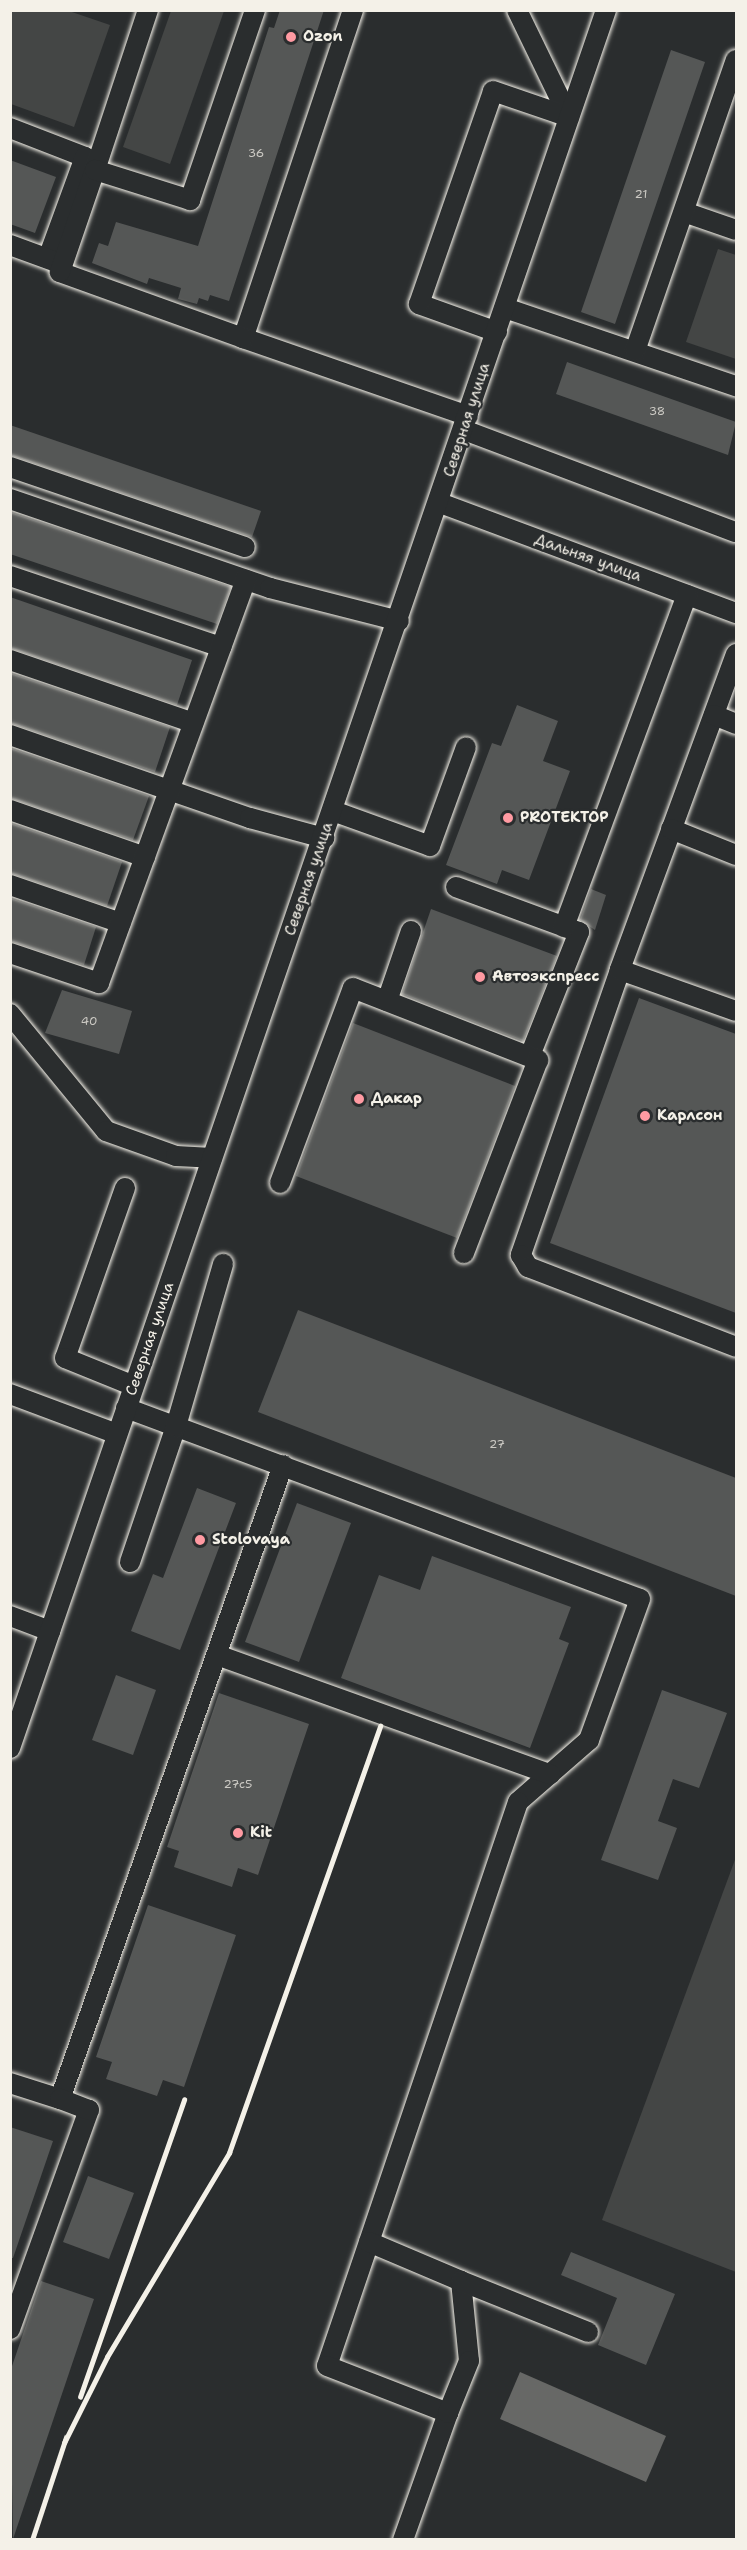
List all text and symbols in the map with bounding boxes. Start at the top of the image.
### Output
place label: Ozon [303,28,343,46]
marker: Ozon [284,30,298,44]
house number: 36 [248,147,264,161]
house number: 21 [635,188,647,202]
street label: Северная улица [440,361,494,479]
house number: 38 [649,405,665,419]
street label: Дальняя улица [532,530,644,586]
place label: PROТЕКТОР [520,809,609,827]
marker: PROТЕКТОР [501,811,515,825]
street label: Северная улица [281,820,337,938]
place label: Автоэкспресс [492,968,599,986]
marker: Автоэкспресс [473,970,487,984]
house number: 40 [81,1015,97,1029]
place label: Дакар [371,1090,422,1108]
marker: Дакар [352,1092,366,1106]
place label: Карлсон [657,1107,723,1125]
marker: Карлсон [638,1109,652,1123]
street label: Северная улица [122,1280,178,1398]
house number: 27 [489,1438,505,1452]
place label: Stolovaya [212,1531,290,1549]
marker: Stolovaya [193,1533,207,1547]
house number: 27с5 [224,1778,252,1792]
place label: Kit [250,1824,272,1842]
marker: Kit [231,1826,245,1840]

